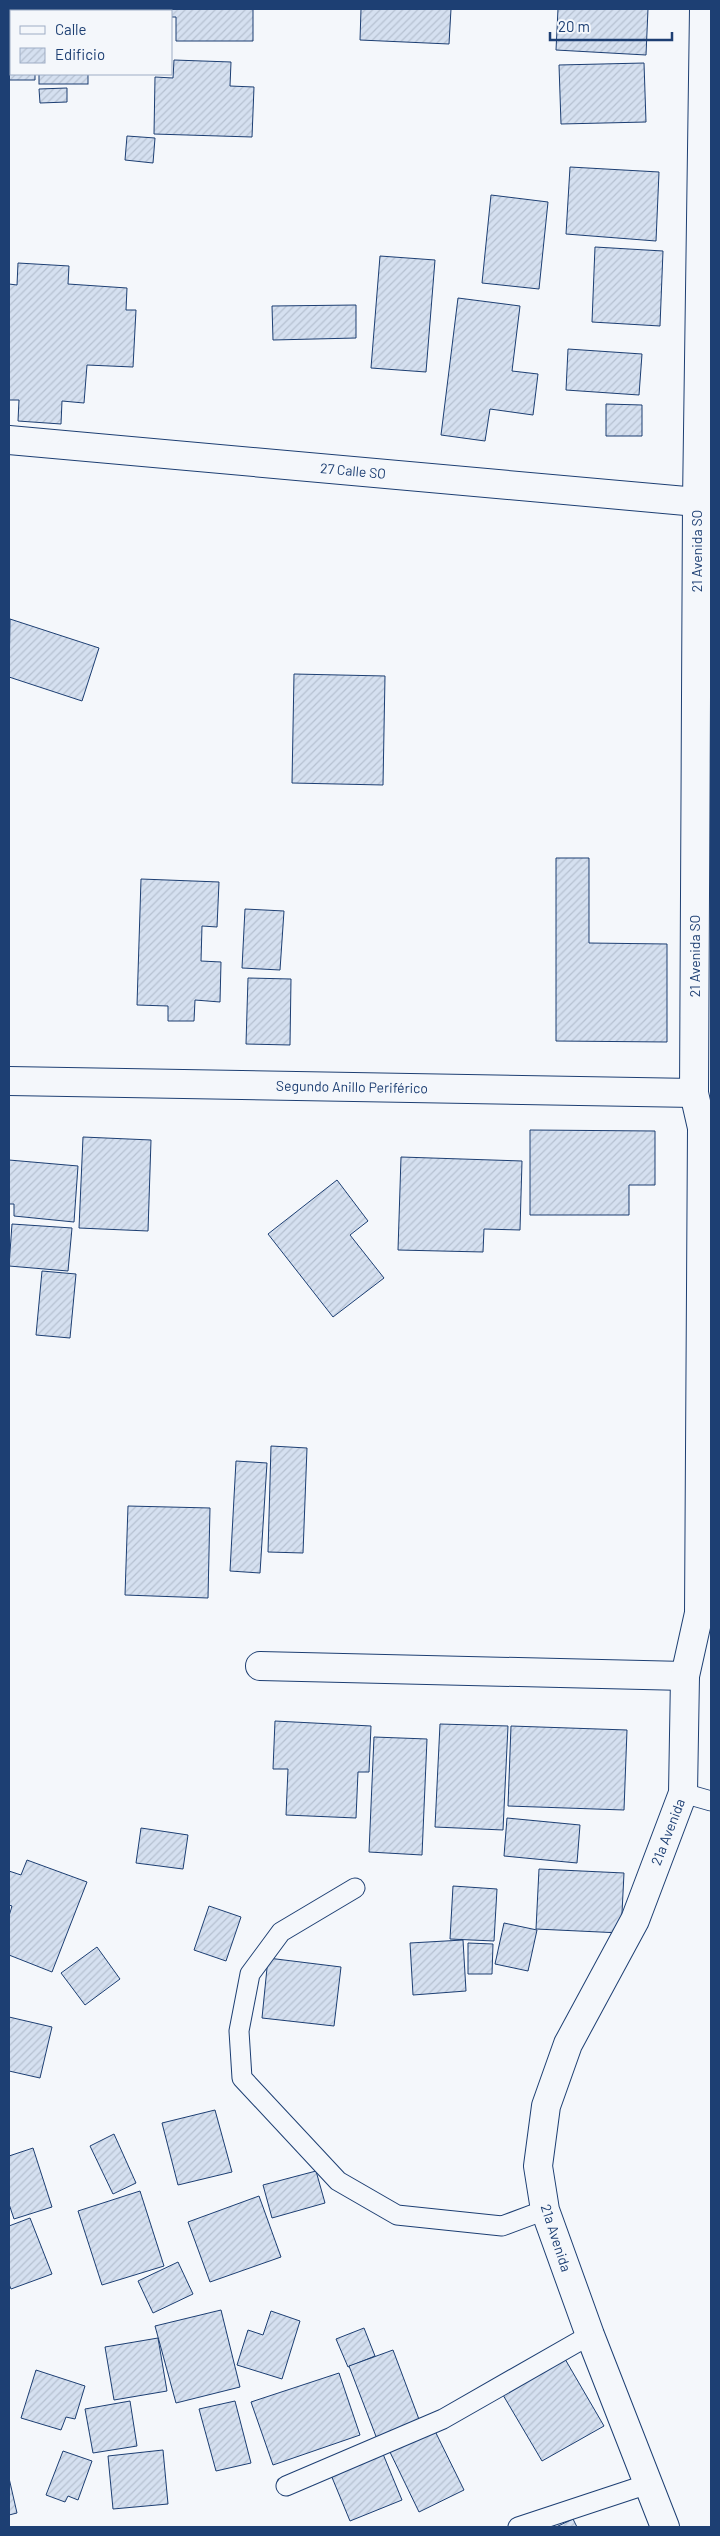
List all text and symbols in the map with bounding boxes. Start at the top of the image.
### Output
legend [10,10,172,75]
scale bar [550,10,672,42]
text: 20 m [558,17,590,35]
text: Calle [55,20,87,38]
text: Edificio [55,45,105,63]
street label: 27 Calle SO [319,459,387,482]
street label: 21 Avenida SO [688,510,705,592]
street label: 21 Avenida SO [686,915,703,997]
street label: Segundo Anillo Periférico [276,1077,428,1096]
street label: 21a Avenida [647,1796,688,1868]
street label: 21a Avenida [538,2202,575,2274]

